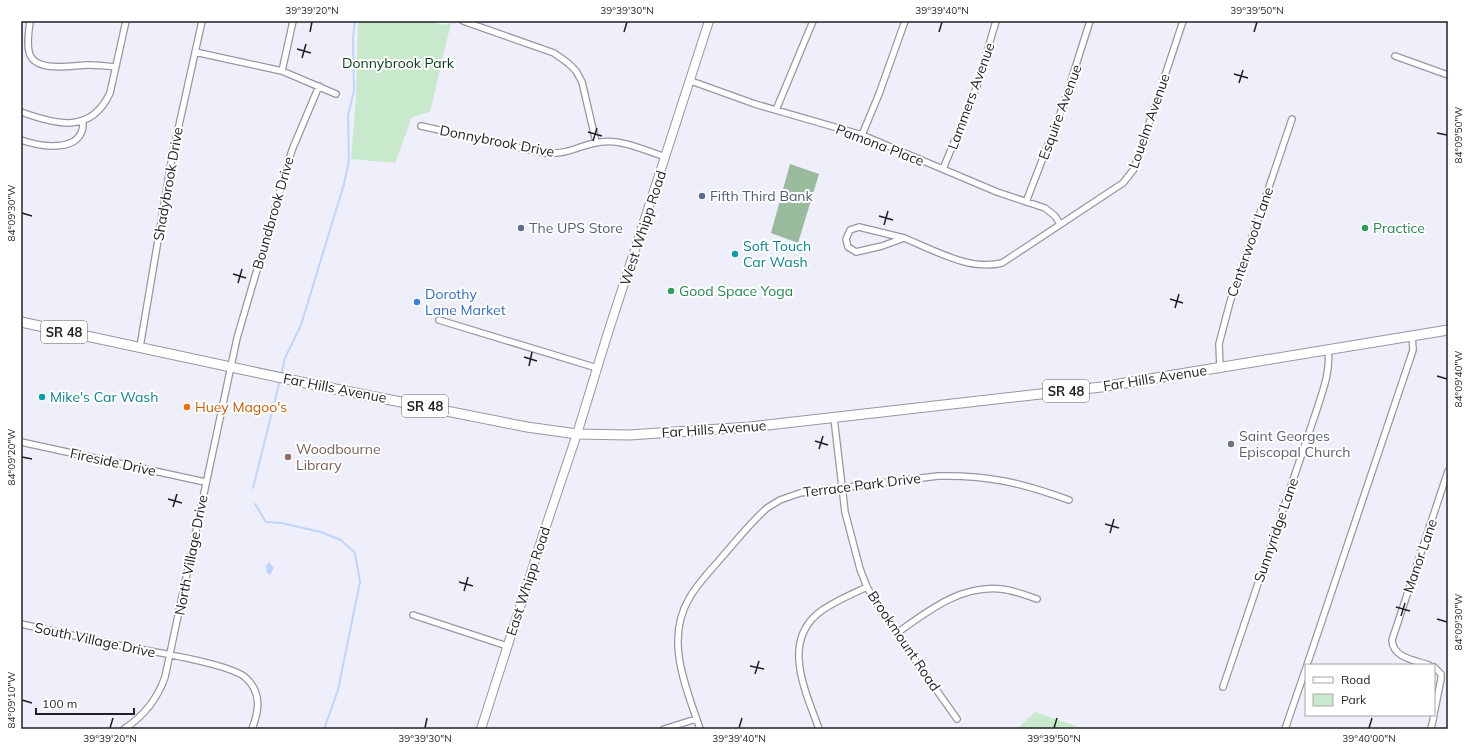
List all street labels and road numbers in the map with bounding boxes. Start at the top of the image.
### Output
street label: Lammers Avenue [943,40,999,152]
street label: Esquire Avenue [1034,62,1086,162]
street label: Louelm Avenue [1124,71,1174,171]
street label: Pamona Place [833,120,927,170]
street label: Donnybrook Drive [438,121,556,161]
street label: Shadybrook Drive [149,126,187,242]
street label: Boundbrook Drive [248,155,298,271]
street label: West Whipp Road [616,168,670,288]
street label: Centerwood Lane [1223,185,1277,299]
road number: SR 48 [41,321,87,343]
street label: Far Hills Avenue [1102,361,1208,395]
street label: Far Hills Avenue [282,369,388,407]
road number: SR 48 [1043,380,1089,402]
road number: SR 48 [402,395,448,417]
street label: Far Hills Avenue [661,416,767,442]
street label: Fireside Drive [68,444,158,480]
street label: Terrace Park Drive [802,469,922,501]
street label: Sunnyridge Lane [1250,476,1302,584]
street label: North Village Drive [170,493,212,617]
street label: Manor Lane [1399,517,1441,595]
street label: East Whipp Road [502,524,554,638]
street label: Brookmount Road [864,587,944,695]
street label: South Village Drive [33,618,157,662]

